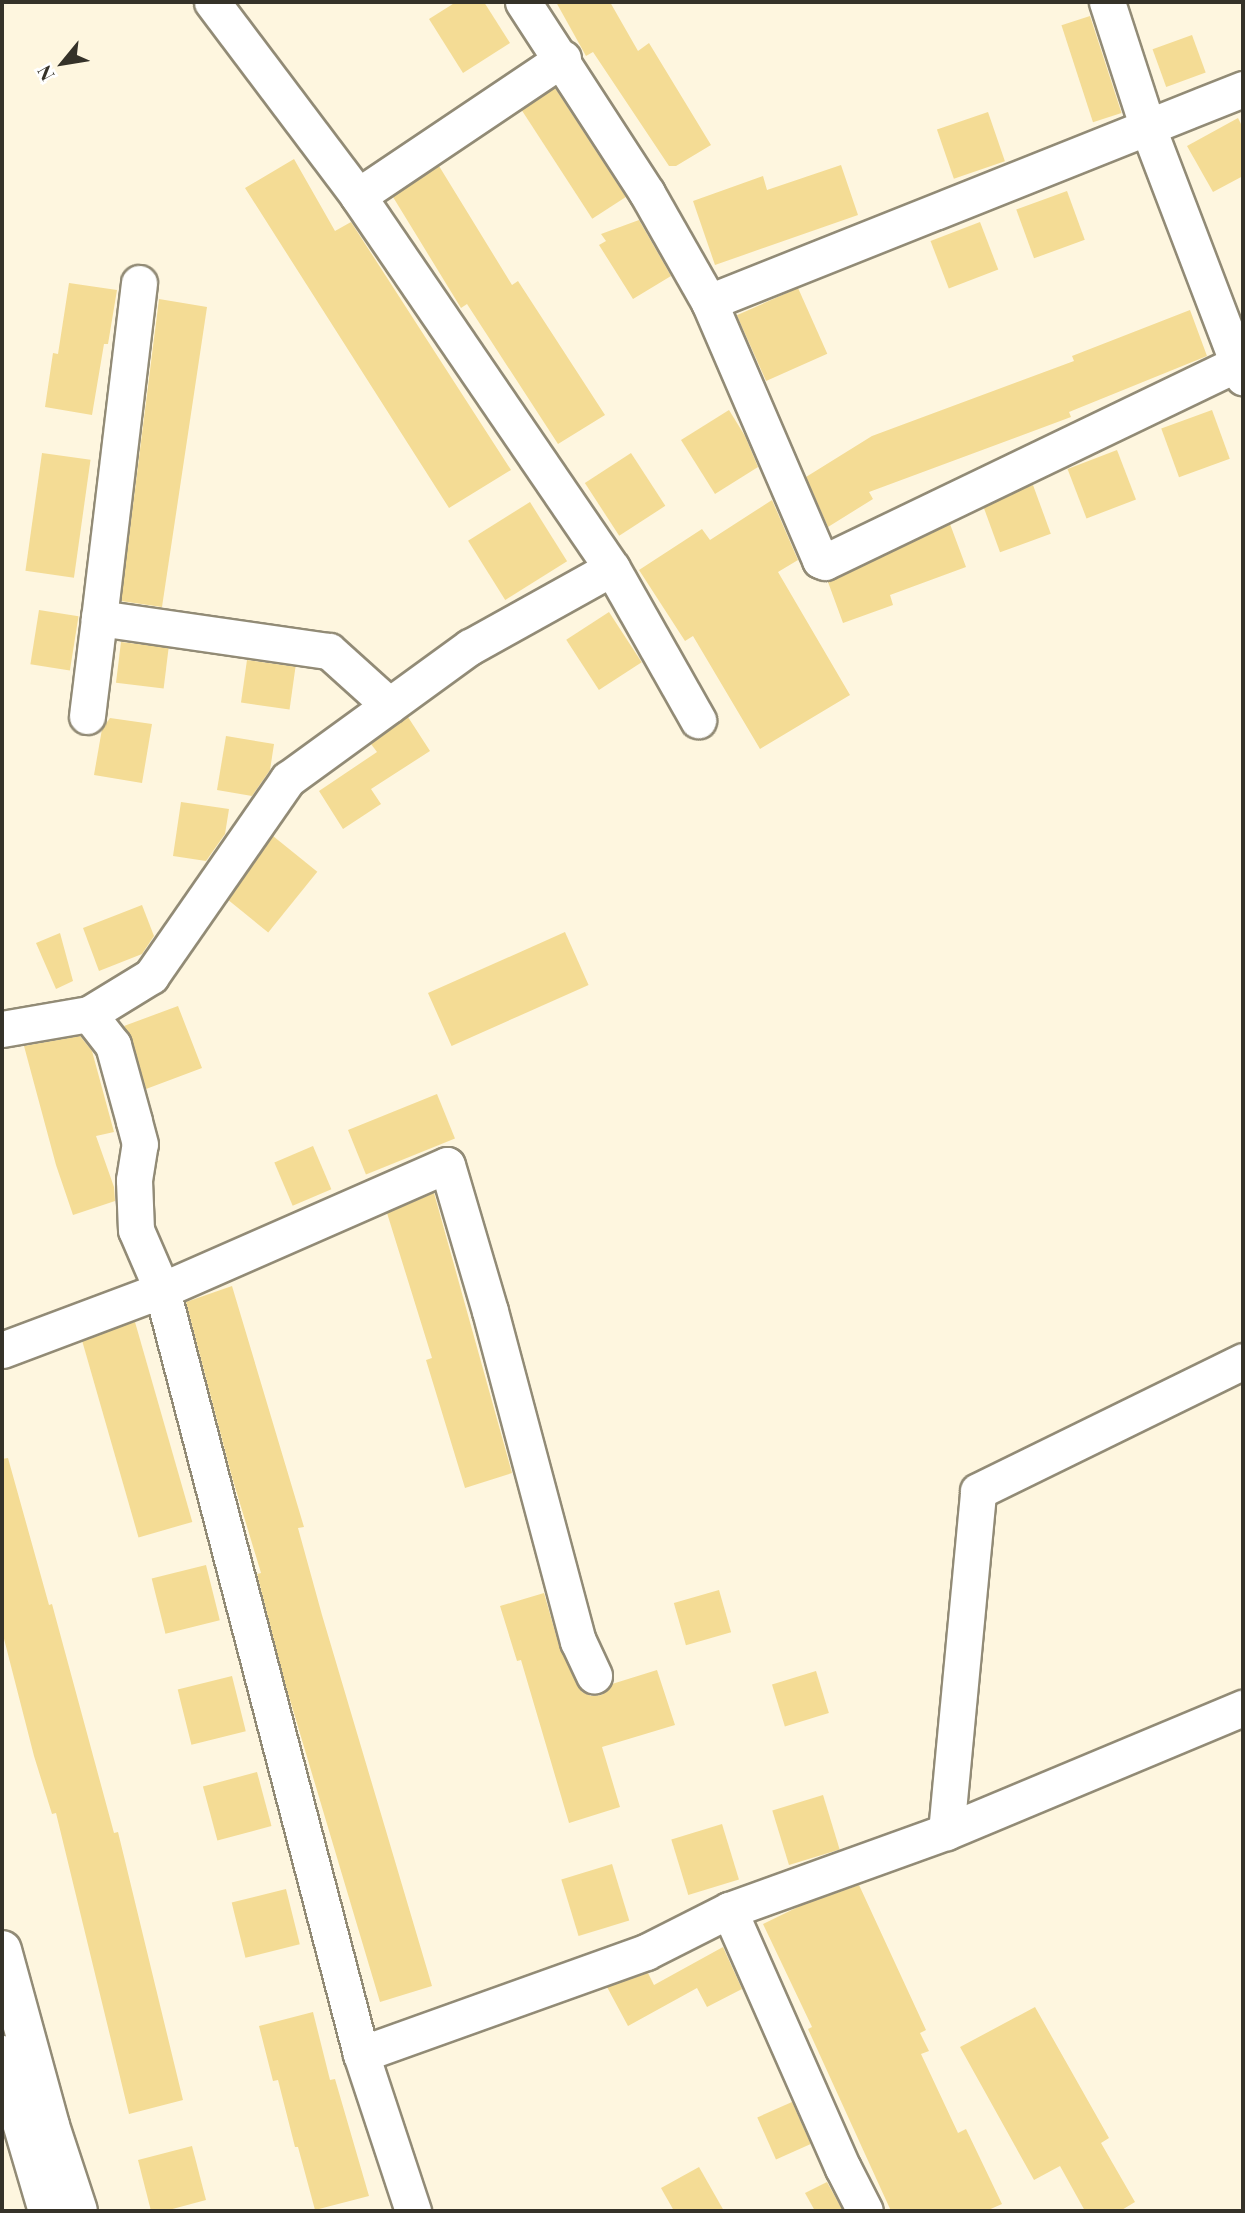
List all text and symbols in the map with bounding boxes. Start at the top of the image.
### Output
north arrow [28,28,98,98]
text: N [30,61,60,86]

